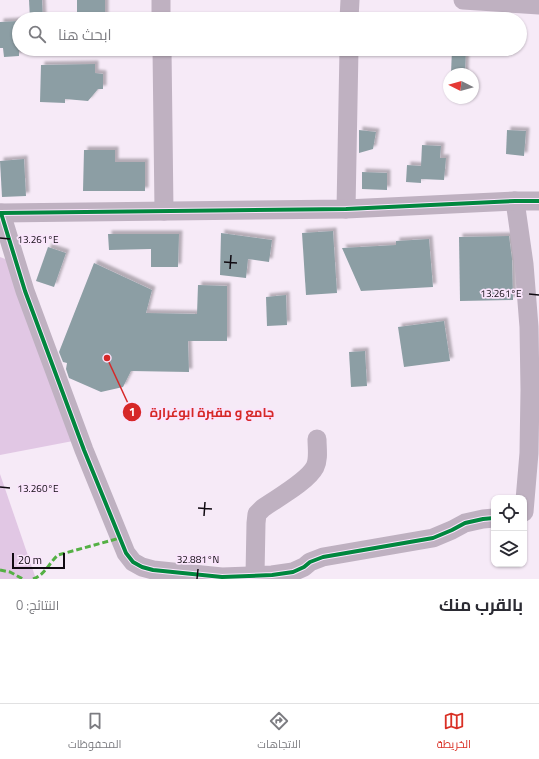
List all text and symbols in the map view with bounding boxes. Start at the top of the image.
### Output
search box [12,12,527,56]
icon: search [26,23,48,45]
text: ابحث هنا [58,23,111,46]
north arrow [443,68,479,104]
text: 13.261°E [17,232,59,247]
text: 13.261°E [480,286,522,301]
callout: جامع و مقبرة ابوغرارة [122,400,282,425]
text: 1 [129,402,135,421]
text: جامع و مقبرة ابوغرارة [150,402,274,422]
text: 13.260°E [17,481,59,496]
map controls [491,495,527,567]
button: locate [491,495,527,531]
button: layers [491,531,527,567]
scale bar [12,551,65,570]
text: 20 m [18,552,42,568]
text: 32.881°N [177,552,219,567]
text: بالقرب منك [439,592,523,618]
text: النتائج: 0 [16,595,59,615]
tab: المحفوظات [68,710,121,754]
tab: الاتجاهات [257,710,301,754]
tab: الخريطة [437,710,471,754]

